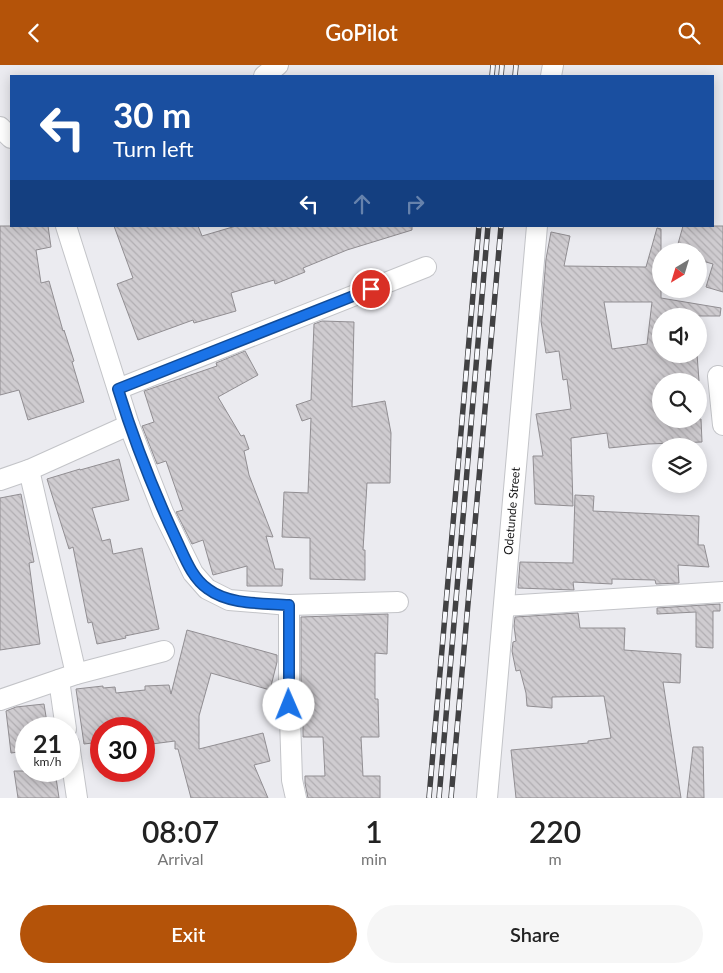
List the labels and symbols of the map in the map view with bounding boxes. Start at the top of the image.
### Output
north arrow [652,243,708,297]
pin [350,268,392,310]
street label: Odetunde Street [500,466,523,556]
position arrow [262,678,314,730]
speed limit sign: 30 [90,717,155,782]

